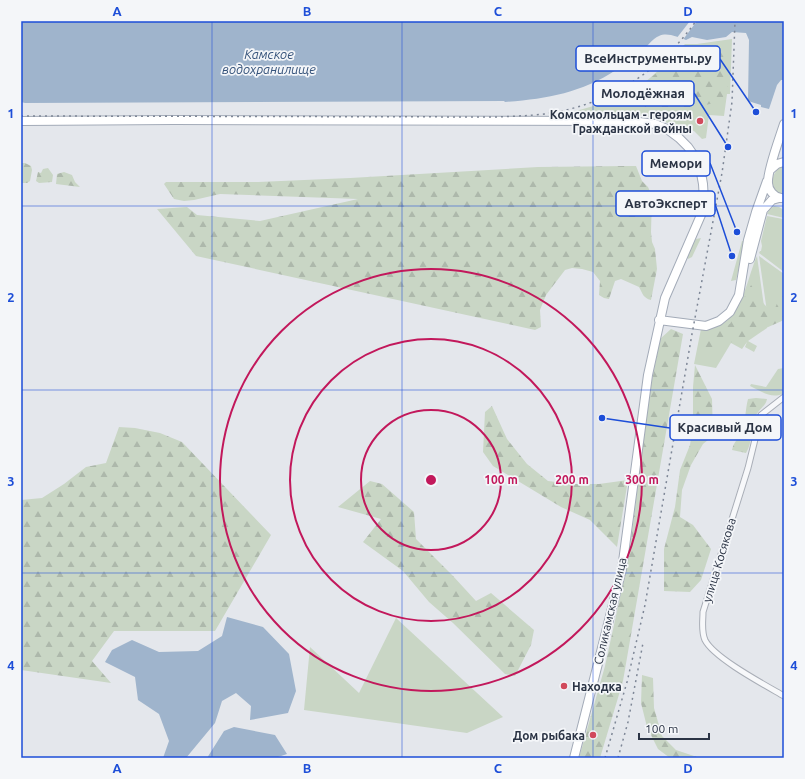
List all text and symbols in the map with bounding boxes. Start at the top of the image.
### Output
text: A [112,4,122,18]
text: B [303,4,312,18]
text: C [494,4,503,18]
text: D [683,4,693,18]
callout: ВсеИнструменты.ру [576,46,720,71]
water label: Камское водохранилище [222,47,316,76]
text: ВсеИнструменты.ру [584,51,712,65]
callout: Молодёжная [593,81,694,106]
text: Молодёжная [601,86,685,100]
text: 1 [7,106,15,120]
text: 1 [790,106,798,120]
place label: Комсомольцам - героям Гражданской войны [550,108,692,135]
marker: Комсомольцам - героям Гражданской войны [695,116,705,126]
callout: Мемори [642,151,710,176]
text: Мемори [650,156,702,170]
callout: АвтоЭксперт [616,191,715,216]
text: АвтоЭксперт [625,196,708,210]
text: 2 [7,290,15,304]
text: 2 [790,290,798,304]
callout: Красивый Дом [670,415,781,440]
text: Красивый Дом [678,420,772,434]
centre of rings [424,473,438,487]
text: 100 m [484,473,518,486]
text: 200 m [555,473,589,486]
text: 300 m [625,473,659,486]
text: 3 [7,474,15,488]
text: 3 [790,474,798,488]
street label: улица Косякова [700,516,738,604]
street label: Соликамская улица [591,556,629,666]
text: 4 [7,658,15,672]
text: 4 [790,658,798,672]
place label: Находка [572,680,622,693]
marker: Находка [559,681,569,691]
scale bar [639,715,709,741]
text: 100 m [645,722,678,735]
place label: Дом рыбака [513,729,585,742]
marker: Дом рыбака [588,730,598,740]
text: A [112,761,122,775]
text: B [303,761,312,775]
text: C [494,761,503,775]
text: D [683,761,693,775]

